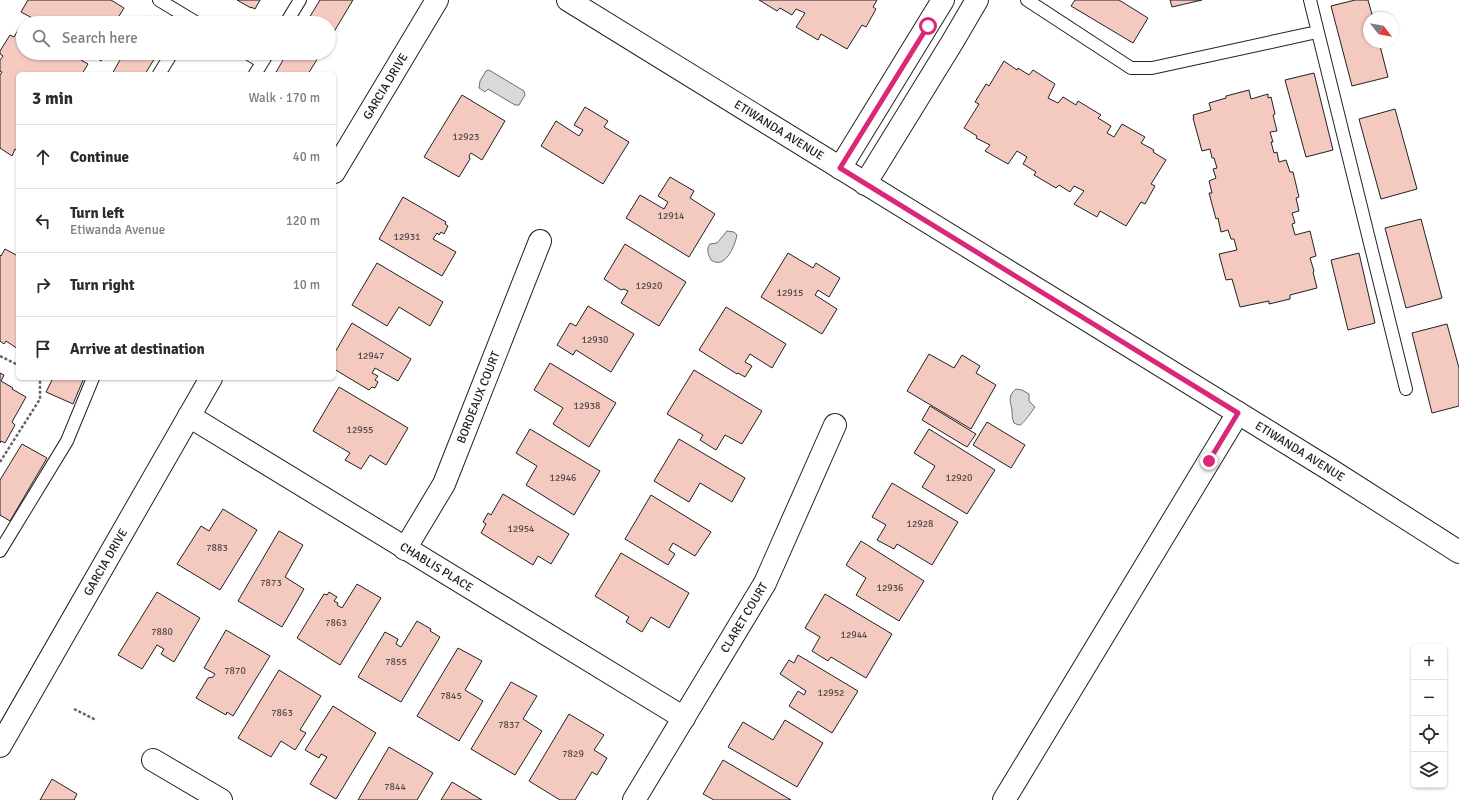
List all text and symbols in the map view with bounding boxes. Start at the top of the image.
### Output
north arrow [1363,12,1399,48]
search box [16,16,336,60]
route start [919,17,937,35]
icon: search [30,27,52,49]
text: Search here [62,29,138,47]
street label: GARCIA DRIVE [360,50,411,122]
text: 3 min [32,88,73,109]
text: Walk · 170 m [249,90,320,106]
street label: ETIWANDA AVENUE [732,97,827,164]
house number: 12923 [452,131,480,143]
icon: ahead [32,146,54,168]
text: Continue [70,148,129,166]
text: 40 m [293,149,320,165]
text: Turn left [70,204,124,222]
icon: left [32,210,54,232]
house number: 12914 [657,210,685,222]
text: 120 m [286,213,320,229]
text: Etiwanda Avenue [70,222,165,238]
house number: 12931 [393,231,421,243]
icon: right [32,274,54,296]
text: Turn right [70,276,135,294]
text: 10 m [293,277,320,293]
house number: 12920 [635,280,663,292]
house number: 12915 [776,287,804,299]
house number: 12930 [581,334,609,346]
icon: arrive [32,338,54,360]
text: Arrive at destination [70,340,205,358]
street label: BORDEAUX COURT [453,349,503,445]
house number: 12947 [357,350,385,362]
house number: 12938 [573,400,601,412]
street label: ETIWANDA AVENUE [1253,418,1348,485]
house number: 12955 [346,424,374,436]
route end [1200,452,1218,470]
house number: 12946 [549,472,577,484]
house number: 12920 [945,472,973,484]
house number: 12928 [906,518,934,530]
house number: 12954 [507,523,535,535]
street label: GARCIA DRIVE [80,526,131,598]
street label: CHABLIS PLACE [397,539,476,595]
house number: 7883 [206,542,228,554]
house number: 7873 [260,577,282,589]
street label: CLARET COURT [717,580,771,656]
house number: 12936 [876,582,904,594]
house number: 7863 [325,617,347,629]
house number: 7880 [151,626,173,638]
house number: 12944 [840,629,868,641]
map controls [1411,644,1447,788]
button: + [1411,644,1447,680]
house number: 7855 [385,656,407,668]
house number: 7870 [224,665,246,677]
button: − [1411,680,1447,716]
house number: 12952 [817,687,845,699]
house number: 7845 [440,690,462,702]
house number: 7863 [271,707,293,719]
button: locate [1411,716,1447,752]
house number: 7837 [498,719,520,731]
house number: 7829 [562,748,584,760]
button: layers [1411,752,1447,788]
house number: 7844 [384,781,406,793]

